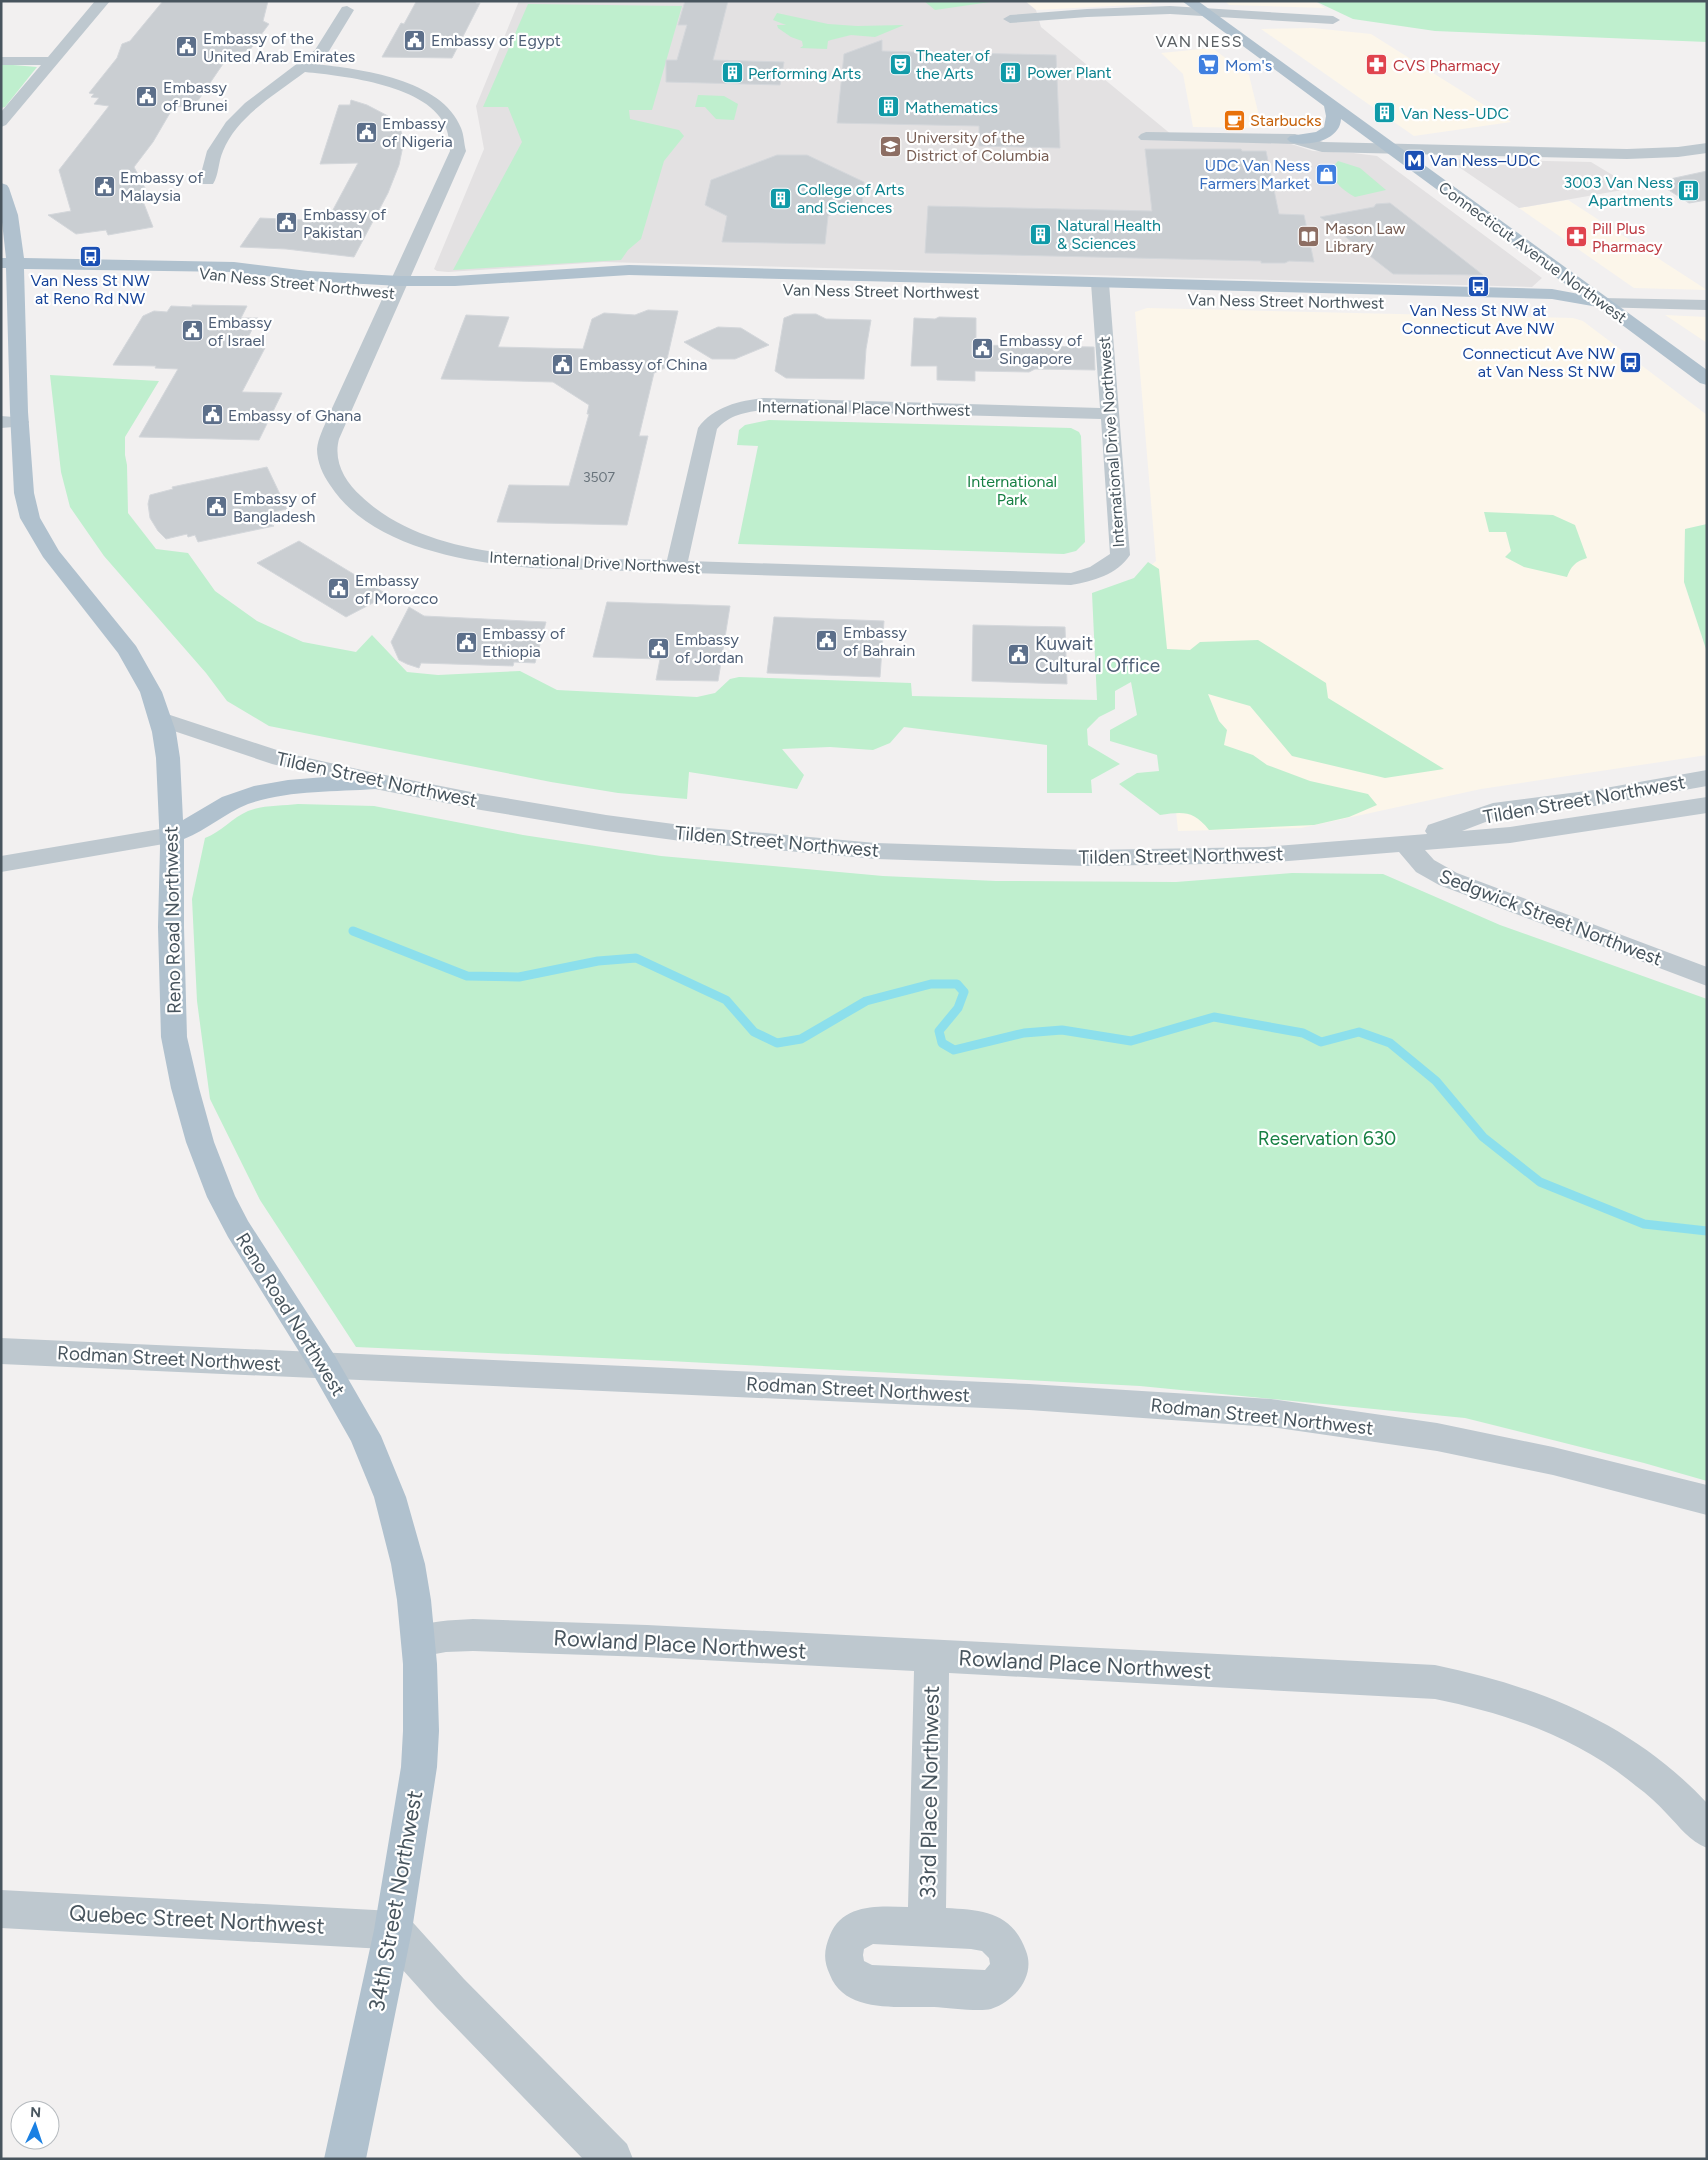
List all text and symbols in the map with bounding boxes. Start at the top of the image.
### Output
public building icon: Embassy of Egypt [403,28,427,52]
place label: Embassy of the United Arab Emirates [203,29,355,66]
place label: Embassy of Egypt [431,31,561,50]
district label: VAN NESS [1155,32,1243,51]
public building icon: Embassy of the United Arab Emirates [175,35,199,59]
place label: Theater of the Arts [916,46,990,83]
theatre icon: Theater of the Arts [888,52,912,76]
supermarket icon: Mom's [1197,53,1221,77]
pharmacy icon: CVS Pharmacy [1365,53,1389,77]
place label: Mom's [1225,56,1272,75]
place label: CVS Pharmacy [1393,56,1500,75]
building icon: Power Plant [999,60,1023,84]
building icon: Performing Arts [720,61,744,85]
place label: Power Plant [1027,63,1112,82]
place label: Performing Arts [748,64,861,83]
place label: Embassy of Brunei [163,78,228,115]
public building icon: Embassy of Brunei [135,84,159,108]
building icon: Mathematics [877,95,901,119]
place label: Mathematics [905,98,998,117]
building icon: Van Ness-UDC [1373,101,1397,125]
place label: Van Ness-UDC [1401,104,1509,123]
cafe icon: Starbucks [1222,108,1246,132]
place label: Starbucks [1250,111,1322,130]
place label: Embassy of Nigeria [382,114,453,151]
public building icon: Embassy of Nigeria [354,120,378,144]
place label: University of the District of Columbia [906,128,1049,165]
school or university icon: University of the District of Columbia [878,134,902,158]
metro station icon: Van Ness–UDC [1402,148,1426,172]
place label: Van Ness–UDC [1430,151,1540,170]
place label: UDC Van Ness Farmers Market [1199,156,1310,193]
shop icon: UDC Van Ness Farmers Market [1314,162,1338,186]
place label: Embassy of Malaysia [120,168,203,205]
place label: 3003 Van Ness Apartments [1564,173,1673,210]
public building icon: Embassy of Malaysia [92,174,116,198]
street label: Connecticut Avenue Northwest [1435,178,1631,327]
building icon: 3003 Van Ness Apartments [1677,179,1701,203]
place label: College of Arts and Sciences [797,180,905,217]
building icon: College of Arts and Sciences [769,186,793,210]
place label: Embassy of Pakistan [303,205,386,242]
public building icon: Embassy of Pakistan [275,211,299,235]
place label: Natural Health & Sciences [1057,216,1161,253]
place label: Mason Law Library [1325,219,1406,256]
place label: Pill Plus Pharmacy [1592,219,1663,256]
building icon: Natural Health & Sciences [1029,222,1053,246]
library icon: Mason Law Library [1297,225,1321,249]
pharmacy icon: Pill Plus Pharmacy [1564,225,1588,249]
bus stop icon: Van Ness St NW at Reno Rd NW [78,244,102,268]
street label: Van Ness Street Northwest [198,264,396,303]
place label: Van Ness St NW at Reno Rd NW [30,271,150,308]
bus stop icon: Van Ness St NW at Connecticut Ave NW [1466,274,1490,298]
street label: Van Ness Street Northwest [782,280,980,303]
street label: Van Ness Street Northwest [1187,290,1385,313]
place label: Van Ness St NW at Connecticut Ave NW [1402,301,1555,338]
place label: Embassy of Israel [208,313,273,350]
public building icon: Embassy of Israel [180,319,204,343]
place label: Embassy of Singapore [999,331,1082,368]
street label: International Drive Northwest [1095,336,1128,548]
public building icon: Embassy of Singapore [971,337,995,361]
place label: Connecticut Ave NW at Van Ness St NW [1462,344,1616,381]
bus stop icon: Connecticut Ave NW at Van Ness St NW [1619,350,1643,374]
public building icon: Embassy of China [551,352,575,376]
place label: Embassy of China [579,355,707,374]
street label: International Place Northwest [757,397,971,420]
public building icon: Embassy of Ghana [200,403,224,427]
place label: Embassy of Ghana [228,406,361,425]
house number: 3507 [583,469,616,486]
park label: International Park [967,472,1057,509]
place label: Embassy of Bangladesh [233,489,316,526]
public building icon: Embassy of Bangladesh [205,495,229,519]
street label: International Drive Northwest [489,547,701,578]
place label: Embassy of Morocco [355,571,438,608]
public building icon: Embassy of Morocco [327,577,351,601]
place label: Embassy of Bahrain [843,623,915,660]
place label: Embassy of Ethiopia [482,624,565,661]
public building icon: Embassy of Bahrain [815,629,839,653]
public building icon: Embassy of Ethiopia [454,630,478,654]
place label: Embassy of Jordan [675,630,744,667]
place label: Kuwait Cultural Office [1035,632,1160,677]
public building icon: Embassy of Jordan [647,636,671,660]
public building icon: Kuwait Cultural Office [1007,642,1031,666]
street label: Tilden Street Northwest [274,747,479,812]
street label: Tilden Street Northwest [1481,770,1687,829]
street label: Tilden Street Northwest [674,821,880,862]
street label: Reno Road Northwest [159,826,186,1014]
street label: Tilden Street Northwest [1078,842,1284,869]
street label: Sedgwick Street Northwest [1436,864,1665,971]
park label: Reservation 630 [1258,1127,1396,1150]
street label: Reno Road Northwest [231,1229,350,1400]
street label: Rodman Street Northwest [57,1341,281,1376]
street label: Rodman Street Northwest [746,1372,970,1407]
street label: Rodman Street Northwest [1149,1393,1375,1440]
street label: Rowland Place Northwest [553,1624,807,1665]
street label: Rowland Place Northwest [958,1644,1212,1685]
street label: 33rd Place Northwest [914,1685,945,1899]
street label: 34th Street Northwest [363,1788,428,2014]
street label: Quebec Street Northwest [68,1899,325,1940]
north arrow [10,2100,60,2150]
text: N [30,2104,42,2121]

